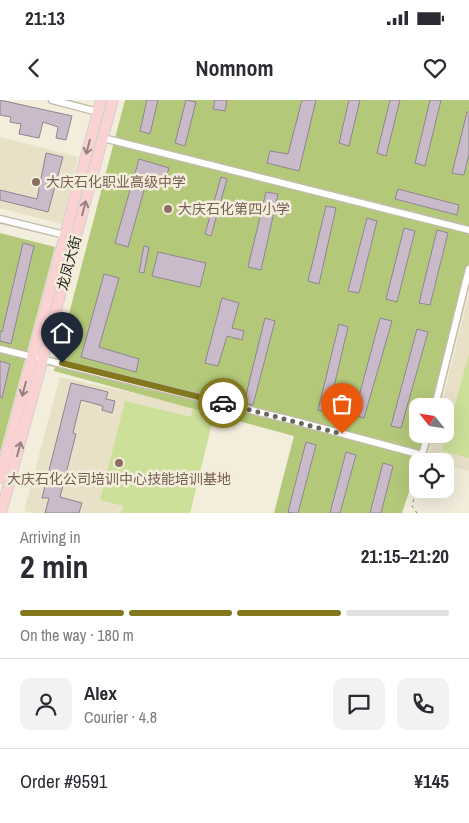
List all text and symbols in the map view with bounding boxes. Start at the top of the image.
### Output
text: 21:13 [25,5,65,31]
text: Nomnom [195,53,274,83]
icon: back [20,54,48,82]
icon: heart [421,54,449,82]
one-way arrow [83,139,93,155]
place label: 大庆石化职业高级中学 [46,173,186,191]
marker: 大庆石化职业高级中学 [30,176,42,188]
one-way arrow [79,200,89,216]
place label: 大庆石化第四小学 [178,200,290,218]
marker: 大庆石化第四小学 [162,203,174,215]
street label: 龙凤大街 [53,234,85,292]
pin [41,312,83,363]
icon: home [48,319,76,347]
courier [198,378,248,428]
one-way arrow [18,380,28,396]
pin [321,383,363,434]
icon: car [209,389,237,417]
icon: bag [328,390,356,418]
north arrow [409,398,454,442]
map controls [409,398,454,498]
one-way arrow [14,441,24,457]
button: locate [409,453,454,498]
marker: 大庆石化公司培训中心技能培训基地 [113,457,125,469]
place label: 大庆石化公司培训中心技能培训基地 [7,470,231,488]
text: Arriving in [20,526,81,548]
text: 21:15–21:20 [361,543,449,569]
text: 2 min [20,545,89,588]
text: On the way · 180 m [20,624,134,646]
button: person [20,678,72,730]
button: chat [333,678,385,730]
button: phone [397,678,449,730]
text: Alex [84,680,117,706]
text: Courier · 4.8 [84,706,157,728]
text: Order #9591 [20,768,107,794]
text: ¥145 [414,768,449,794]

